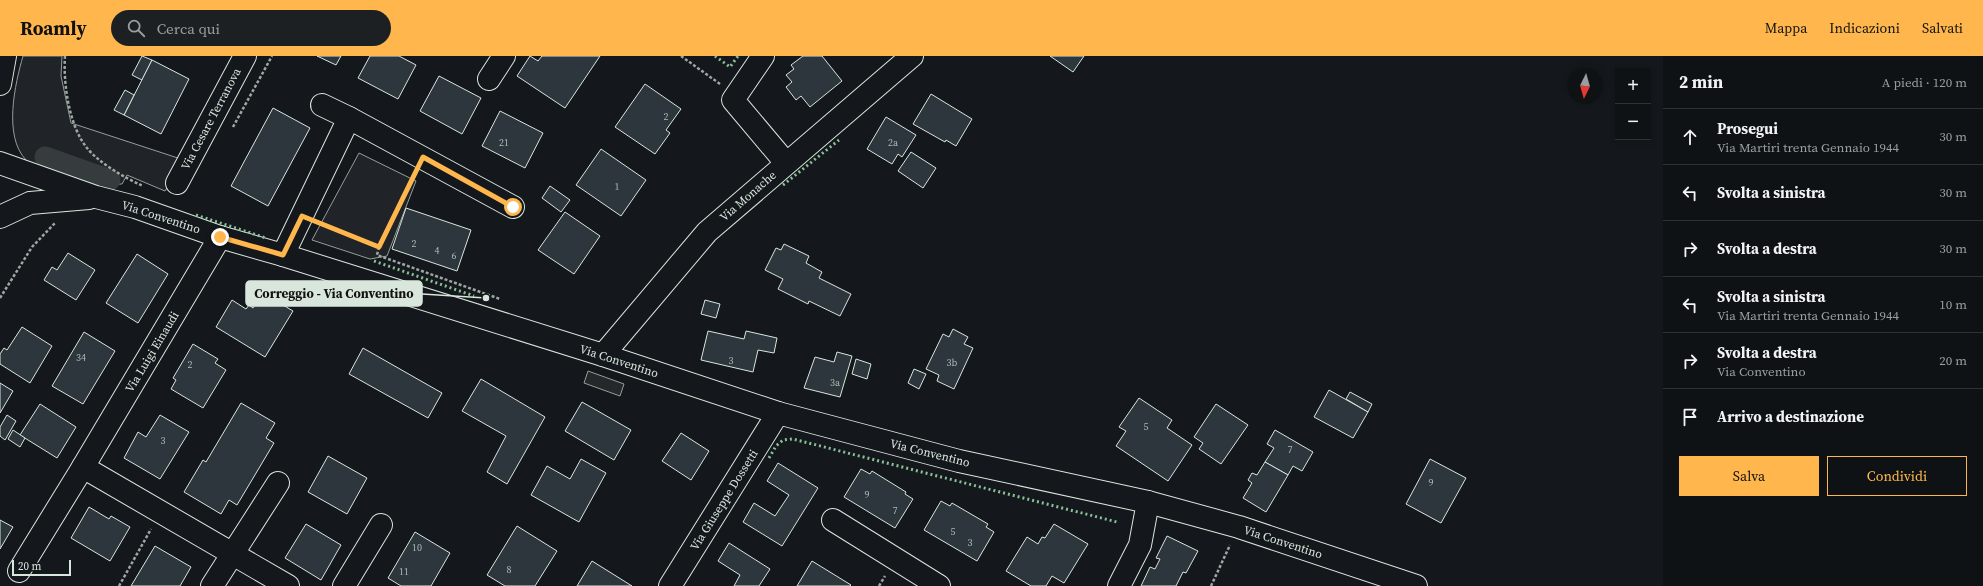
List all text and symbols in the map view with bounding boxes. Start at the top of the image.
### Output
search box [111,10,391,46]
text: Roamly [20,15,87,41]
icon: search [125,17,147,39]
text: Cerca qui [157,18,220,39]
text: Mappa [1765,18,1807,38]
text: Indicazioni [1829,18,1900,38]
text: Salvati [1922,18,1963,38]
street label: Via Cesare Terranova [177,64,245,173]
north arrow [1567,68,1603,104]
map controls [1615,68,1651,140]
button: + [1615,68,1651,104]
text: 2 min [1679,70,1723,94]
text: A piedi · 120 m [1882,74,1967,91]
button: − [1615,104,1651,140]
house number: 2 [664,110,669,123]
text: Prosegui [1717,118,1778,139]
icon: ahead [1679,126,1701,148]
text: 30 m [1939,128,1967,145]
house number: 21 [499,136,509,149]
house number: 2a [888,136,899,149]
text: Via Martiri trenta Gennaio 1944 [1717,139,1899,156]
street label: Via Monache [716,167,780,225]
house number: 1 [615,180,620,193]
icon: left [1679,182,1701,204]
text: Svolta a sinistra [1717,182,1826,203]
text: 30 m [1939,184,1967,201]
street label: Via Conventino [120,197,203,237]
route start [504,198,522,216]
route end [211,228,229,246]
house number: 2 [412,237,417,250]
icon: right [1679,238,1701,260]
text: Svolta a destra [1717,238,1817,259]
text: 30 m [1939,240,1967,257]
house number: 4 [435,244,440,257]
house number: 6 [452,249,457,262]
callout: Correggio - Via Conventino [246,281,422,306]
text: Correggio - Via Conventino [254,285,414,302]
text: Svolta a sinistra [1717,286,1826,307]
icon: left [1679,294,1701,316]
text: 10 m [1939,296,1967,313]
text: Via Martiri trenta Gennaio 1944 [1717,307,1899,324]
street label: Via Luigi Einaudi [122,308,183,395]
street label: Via Conventino [578,341,661,381]
text: Svolta a destra [1717,342,1817,363]
icon: right [1679,350,1701,372]
house number: 34 [76,351,86,364]
text: 20 m [1939,352,1967,369]
house number: 3 [729,354,734,367]
house number: 3b [947,356,958,369]
house number: 2 [188,358,193,371]
text: Via Conventino [1717,363,1806,380]
house number: 3a [830,376,841,389]
icon: arrive [1679,406,1701,428]
text: Arrivo a destinazione [1717,406,1864,427]
house number: 5 [1144,420,1149,433]
house number: 3 [161,434,166,447]
street label: Via Conventino [888,435,972,471]
house number: 7 [1288,443,1293,456]
street label: Via Giuseppe Dossetti [686,446,762,553]
button: Salva [1679,456,1819,496]
button: Condividi [1827,456,1967,496]
house number: 9 [1429,476,1434,489]
house number: 9 [865,488,870,501]
house number: 7 [893,504,898,517]
street label: Via Conventino [1242,522,1325,562]
house number: 5 [951,525,956,538]
house number: 3 [968,536,973,549]
house number: 10 [412,541,422,554]
scale bar [12,558,71,577]
text: 20 m [18,559,41,574]
house number: 8 [507,563,512,576]
house number: 11 [399,565,409,578]

